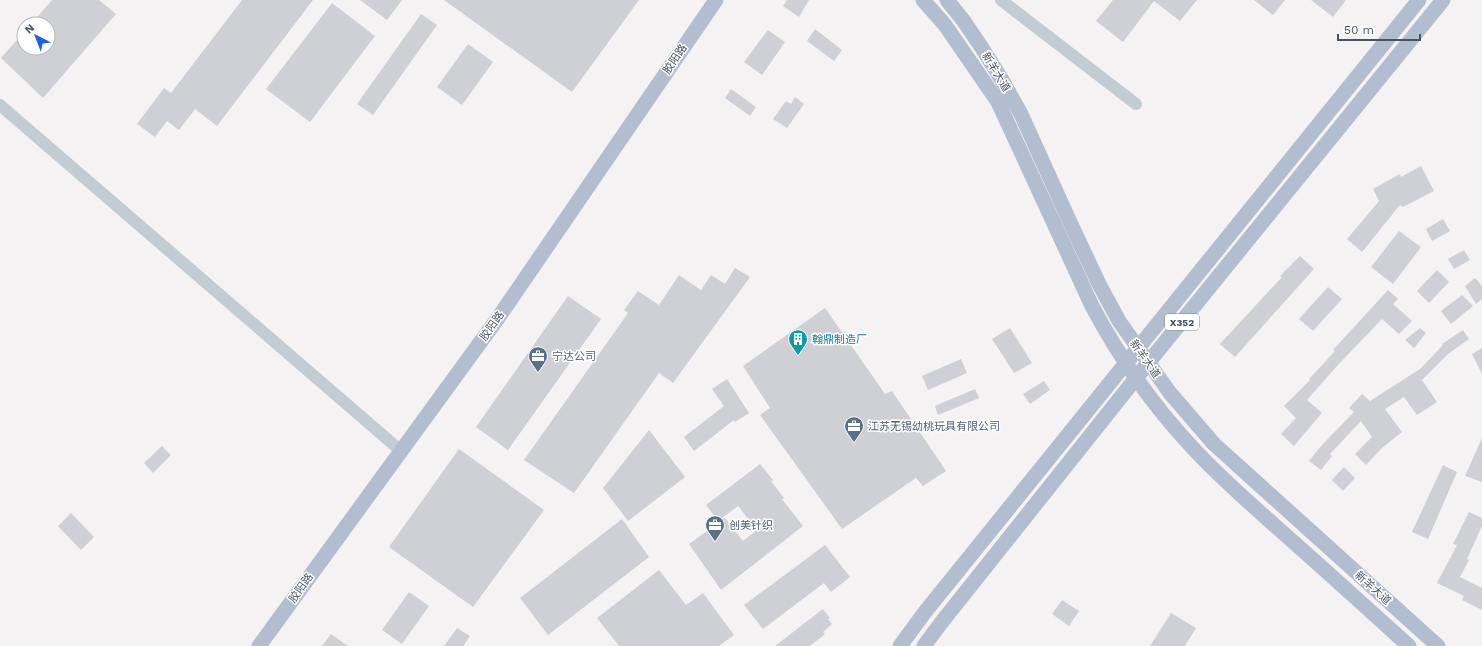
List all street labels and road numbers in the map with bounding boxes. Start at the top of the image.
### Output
street label: 胶阳路 [660,42,690,76]
street label: 新羊大道 [979,50,1013,94]
street label: 胶阳路 [477,309,507,343]
road number: X352 [1165,314,1199,330]
street label: 新羊大道 [1127,337,1163,381]
street label: 新羊大道 [1352,568,1394,608]
street label: 胶阳路 [286,571,316,605]

